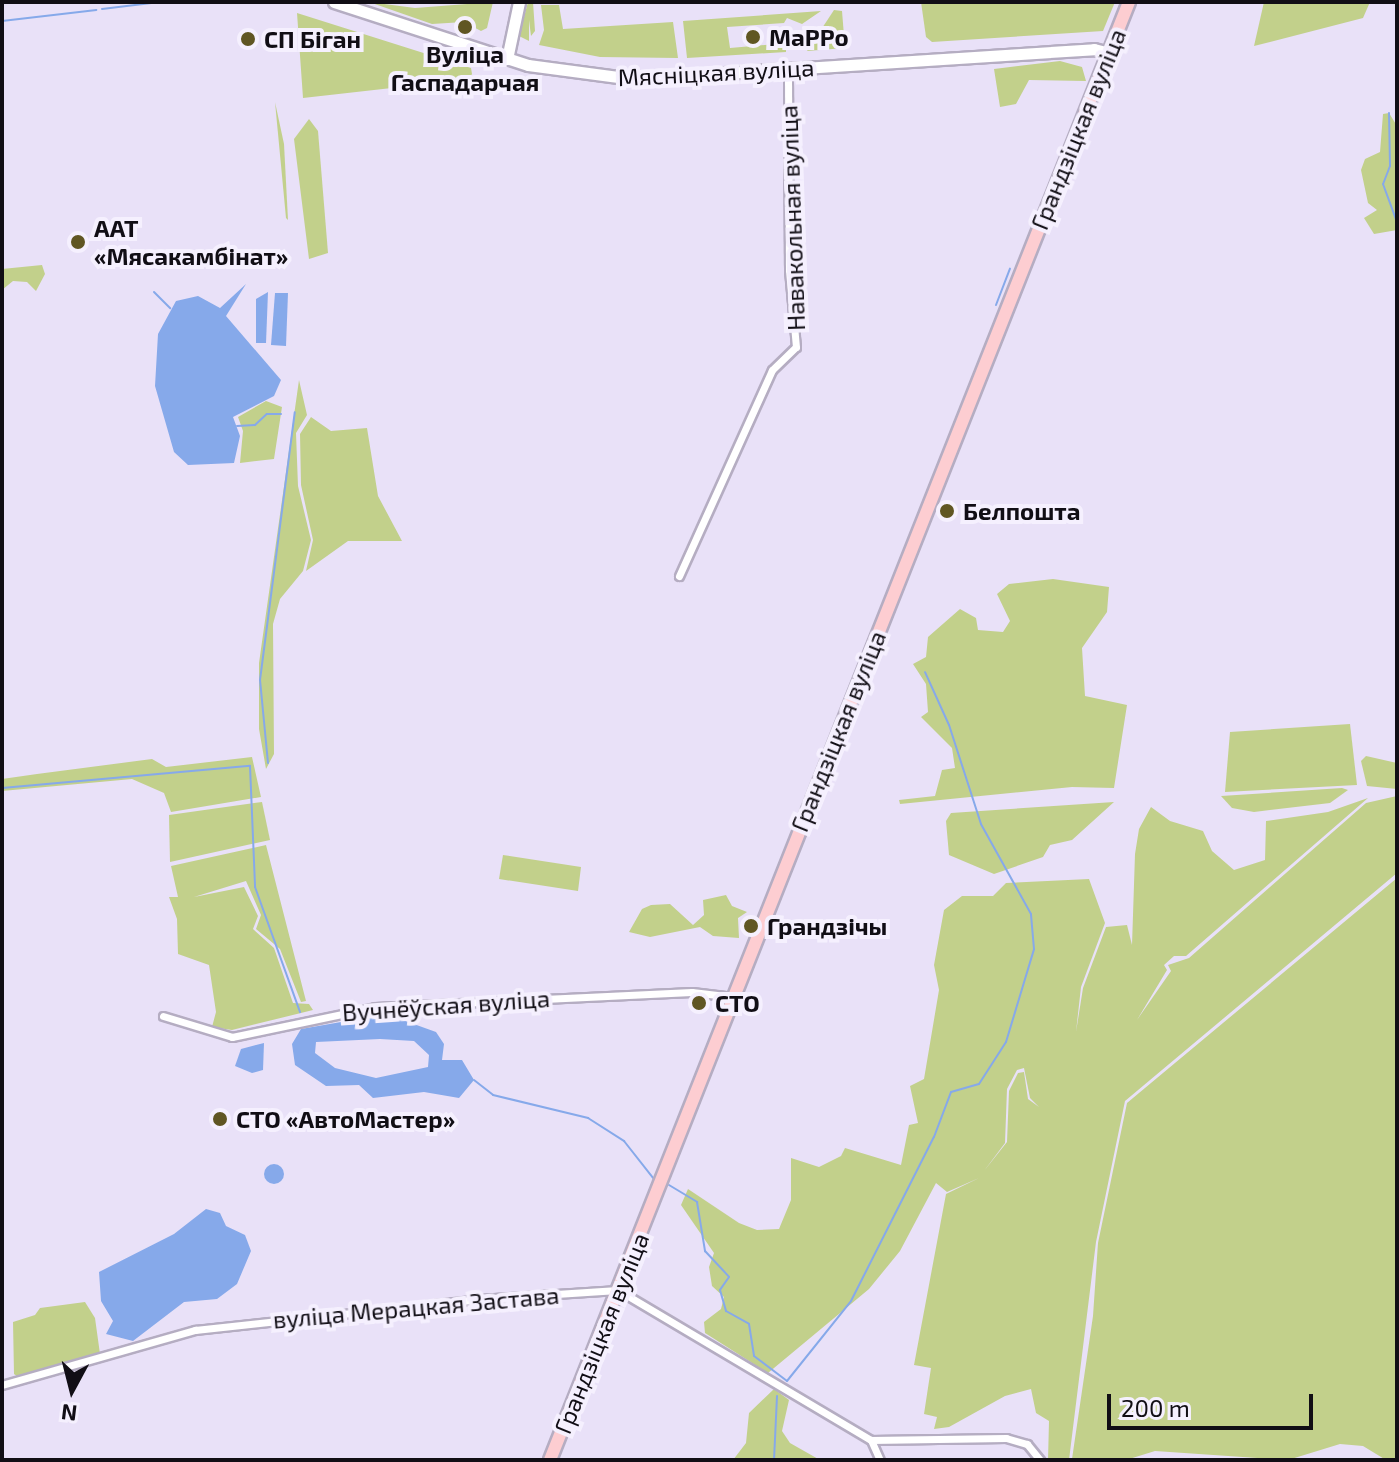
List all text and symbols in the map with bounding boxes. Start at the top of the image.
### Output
marker: Вуліца Гаспадарчая [456,18,474,36]
place label: МаРРо [769,23,849,51]
street label: Грандзіцкая вуліца [1025,24,1131,234]
place label: СП Біган [264,25,361,53]
marker: МаРРо [744,28,762,46]
marker: СП Біган [239,30,257,48]
place label: Вуліца Гаспадарчая [391,40,539,96]
street label: Мясніцкая вуліца [617,52,815,92]
street label: Навакольная вуліца [774,105,810,331]
place label: ААТ «Мясакамбінат» [94,214,288,270]
marker: ААТ «Мясакамбінат» [69,233,87,251]
place label: Белпошта [963,497,1080,525]
marker: Белпошта [938,502,956,520]
street label: Грандзіцкая вуліца [785,626,891,836]
place label: Грандзічы [767,912,887,940]
marker: Грандзічы [742,917,760,935]
street label: Вучнёўская вуліца [341,983,551,1027]
place label: СТО [715,989,760,1017]
marker: СТО [690,994,708,1012]
place label: СТО «АвтоМастер» [236,1105,455,1133]
marker: СТО «АвтоМастер» [211,1110,229,1128]
street label: Грандзіцкая вуліца [548,1228,654,1438]
street label: вуліца Мерацкая Застава [272,1280,560,1334]
north arrow [32,1350,112,1430]
scale bar [1111,1378,1317,1428]
text: 200 m [1121,1393,1190,1422]
text: N [60,1400,79,1428]

